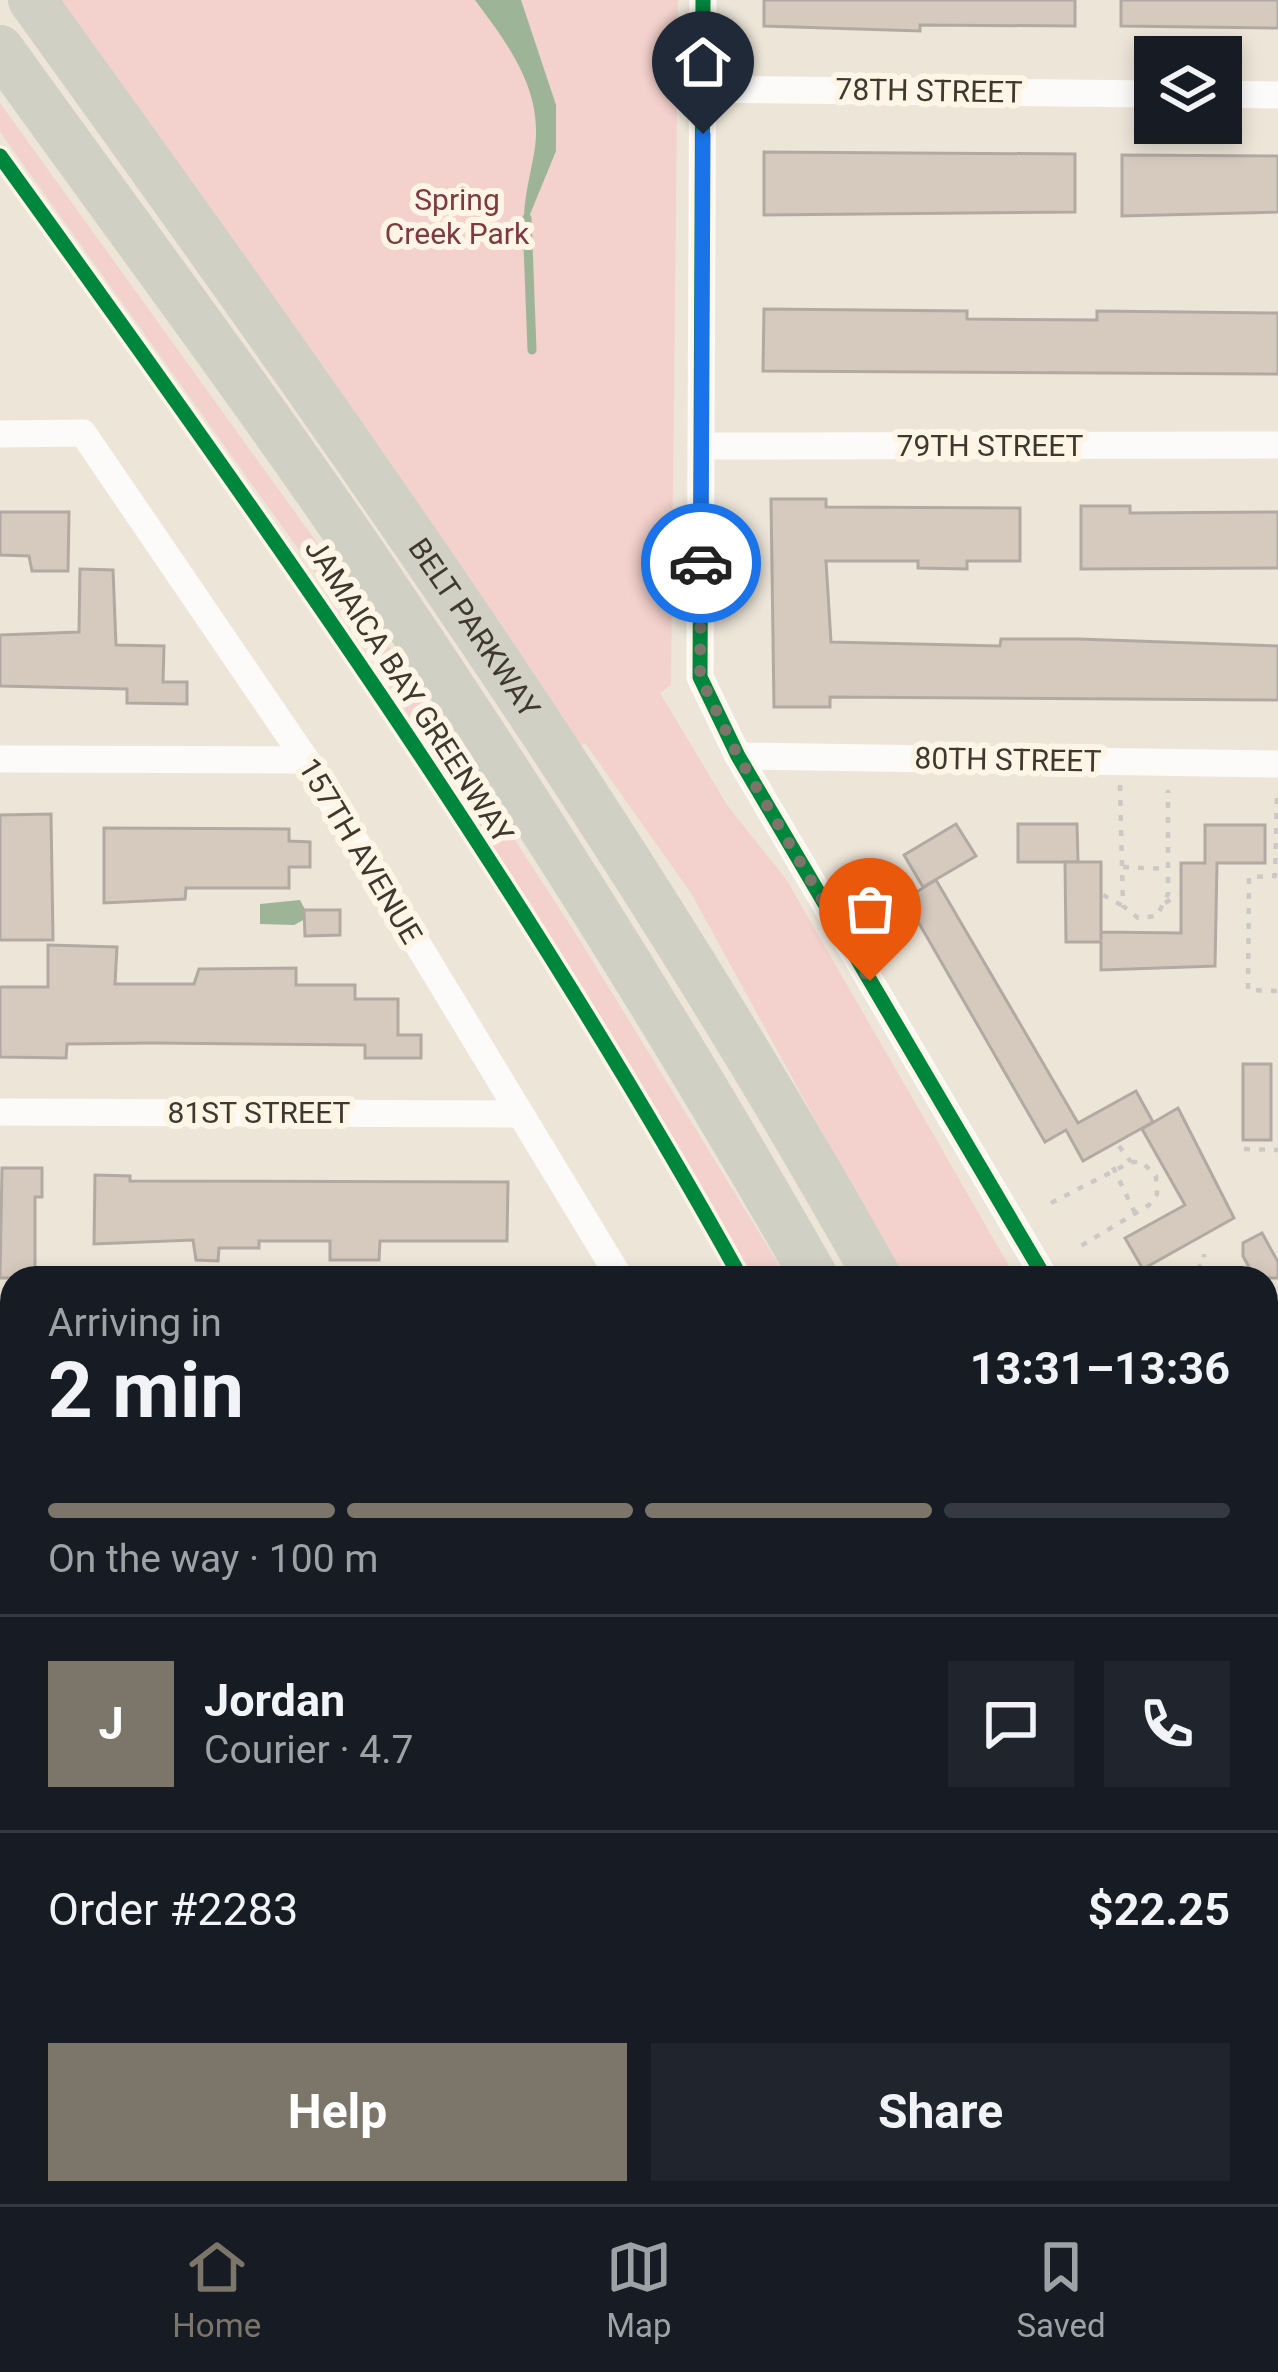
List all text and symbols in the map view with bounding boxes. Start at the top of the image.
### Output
pin [652,11,754,134]
icon: home [670,29,736,95]
map controls [1134,36,1242,144]
button: layers [1134,36,1242,144]
street label: 78TH STREET [835,71,1023,110]
park label: Spring Creek Park [385,182,530,251]
street label: 79TH STREET [897,428,1084,463]
courier [641,503,761,623]
icon: car [668,530,734,596]
street label: BELT PARKWAY [401,531,547,724]
street label: JAMAICA BAY GREENWAY [298,532,521,849]
street label: 80TH STREET [914,740,1102,779]
street label: 157TH AVENUE [291,752,429,950]
pin [819,858,921,981]
icon: bag [837,876,903,942]
street label: 81ST STREET [168,1095,350,1130]
text: Arriving in [48,1300,222,1346]
text: 13:31–13:36 [970,1342,1230,1395]
text: 2 min [48,1345,244,1436]
text: On the way · 100 m [48,1536,379,1582]
button: chat [948,1661,1074,1787]
button: phone [1104,1661,1230,1787]
text: Jordan [204,1674,345,1727]
text: J [98,1697,124,1750]
text: Courier · 4.7 [204,1727,413,1773]
text: Order #2283 [48,1883,298,1936]
text: $22.25 [1088,1883,1230,1936]
button: Help [48,2043,627,2181]
button: Share [651,2043,1230,2181]
tab: Home [172,2234,261,2345]
tab: Map [606,2234,672,2345]
tab: Saved [1016,2234,1106,2345]

